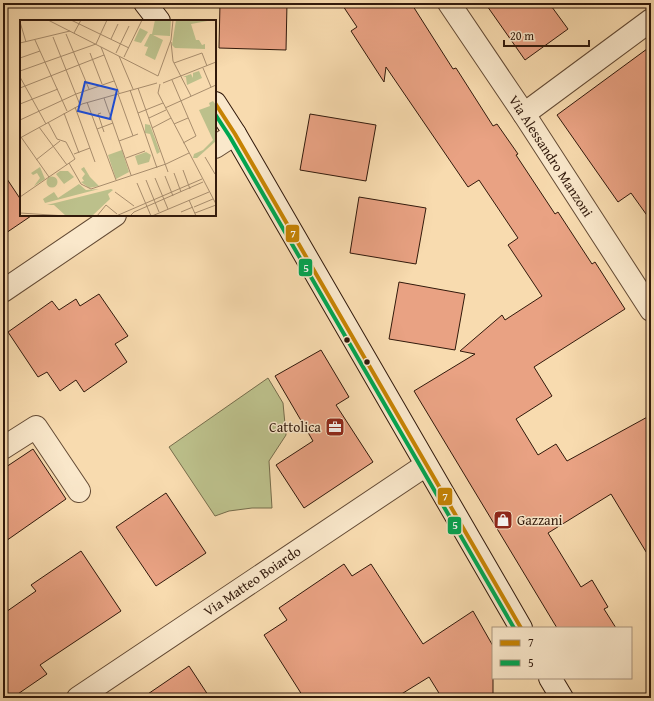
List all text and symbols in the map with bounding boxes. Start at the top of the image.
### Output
inset map [20,20,216,216]
scale bar [504,22,589,48]
text: 20 m [510,27,534,44]
street label: Via Alessandro Manzoni [504,91,598,221]
line badge: 7 [285,224,300,243]
text: 7 [290,225,296,241]
line badge: 5 [298,258,313,277]
text: 5 [303,260,309,276]
unlabelled marker [342,335,352,345]
unlabelled marker [362,357,372,367]
office icon: Cattolica [324,416,346,438]
place label: Cattolica [269,417,321,437]
line badge: 7 [437,487,453,506]
text: 7 [442,488,448,504]
shop icon: Gazzani [492,509,514,531]
place label: Gazzani [517,510,563,530]
line badge: 5 [447,516,462,535]
text: 5 [452,517,458,533]
street label: Via Matteo Boiardo [199,541,305,621]
legend [492,627,632,679]
text: 7 [528,634,534,651]
text: 5 [528,654,534,671]

